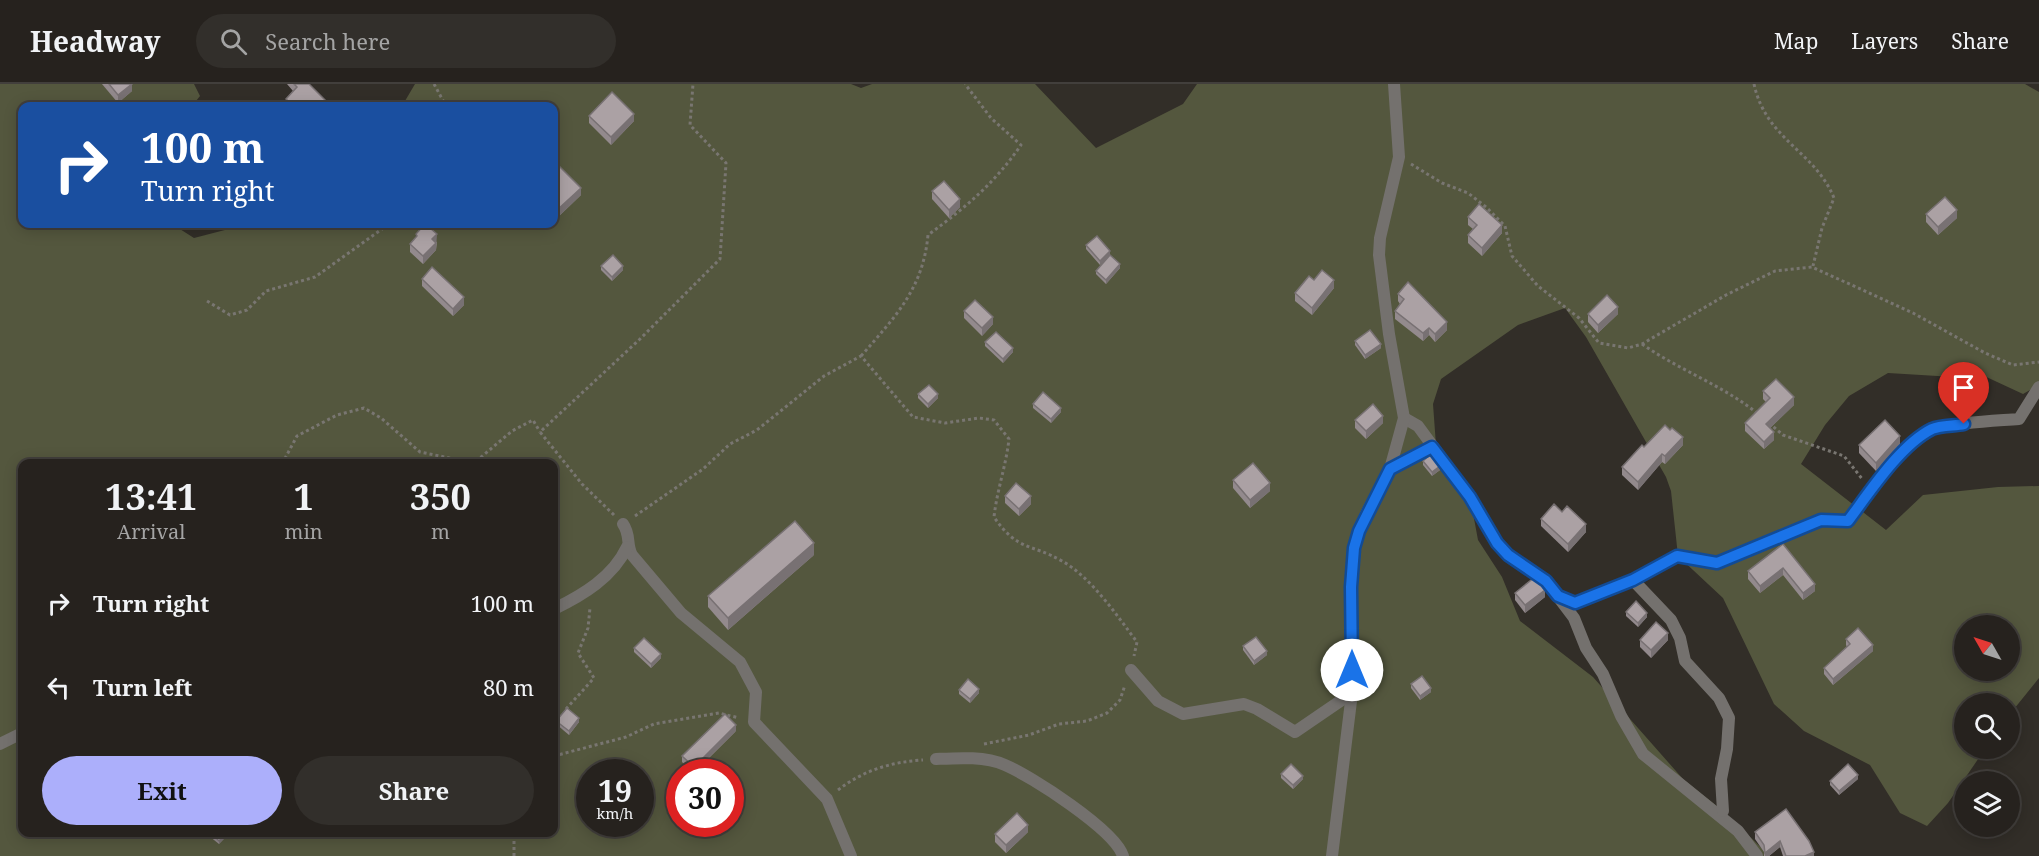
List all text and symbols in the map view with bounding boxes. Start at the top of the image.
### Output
search box [196,14,616,68]
text: Headway [30,22,160,60]
icon: search [217,25,250,58]
text: Search here [265,26,390,56]
text: Map [1774,27,1818,55]
text: Layers [1851,27,1918,55]
text: Share [1951,27,2009,55]
text: 100 m [141,118,265,175]
icon: right [42,126,120,204]
text: Turn right [141,172,274,209]
pin [1938,362,1989,424]
icon: arrive [1947,371,1980,404]
text: 13:41 [105,472,197,521]
text: 1 [293,472,314,521]
text: 350 [410,472,471,521]
text: Arrival [117,518,185,545]
text: min [285,518,323,545]
text: m [431,518,450,545]
icon: right [42,587,75,620]
text: Turn right [93,588,209,618]
text: 100 m [471,588,534,618]
north arrow [1954,615,2020,681]
map controls [1954,615,2020,837]
position arrow [1320,638,1384,702]
icon: left [42,671,75,704]
text: Turn left [93,672,192,702]
text: 80 m [483,672,534,702]
button: search [1954,693,2020,759]
button: Exit [42,756,282,825]
button: Share [294,756,534,825]
speed limit sign: 30 [666,759,744,837]
text: 19 [598,770,632,811]
button: layers [1954,771,2020,837]
text: km/h [597,803,633,823]

